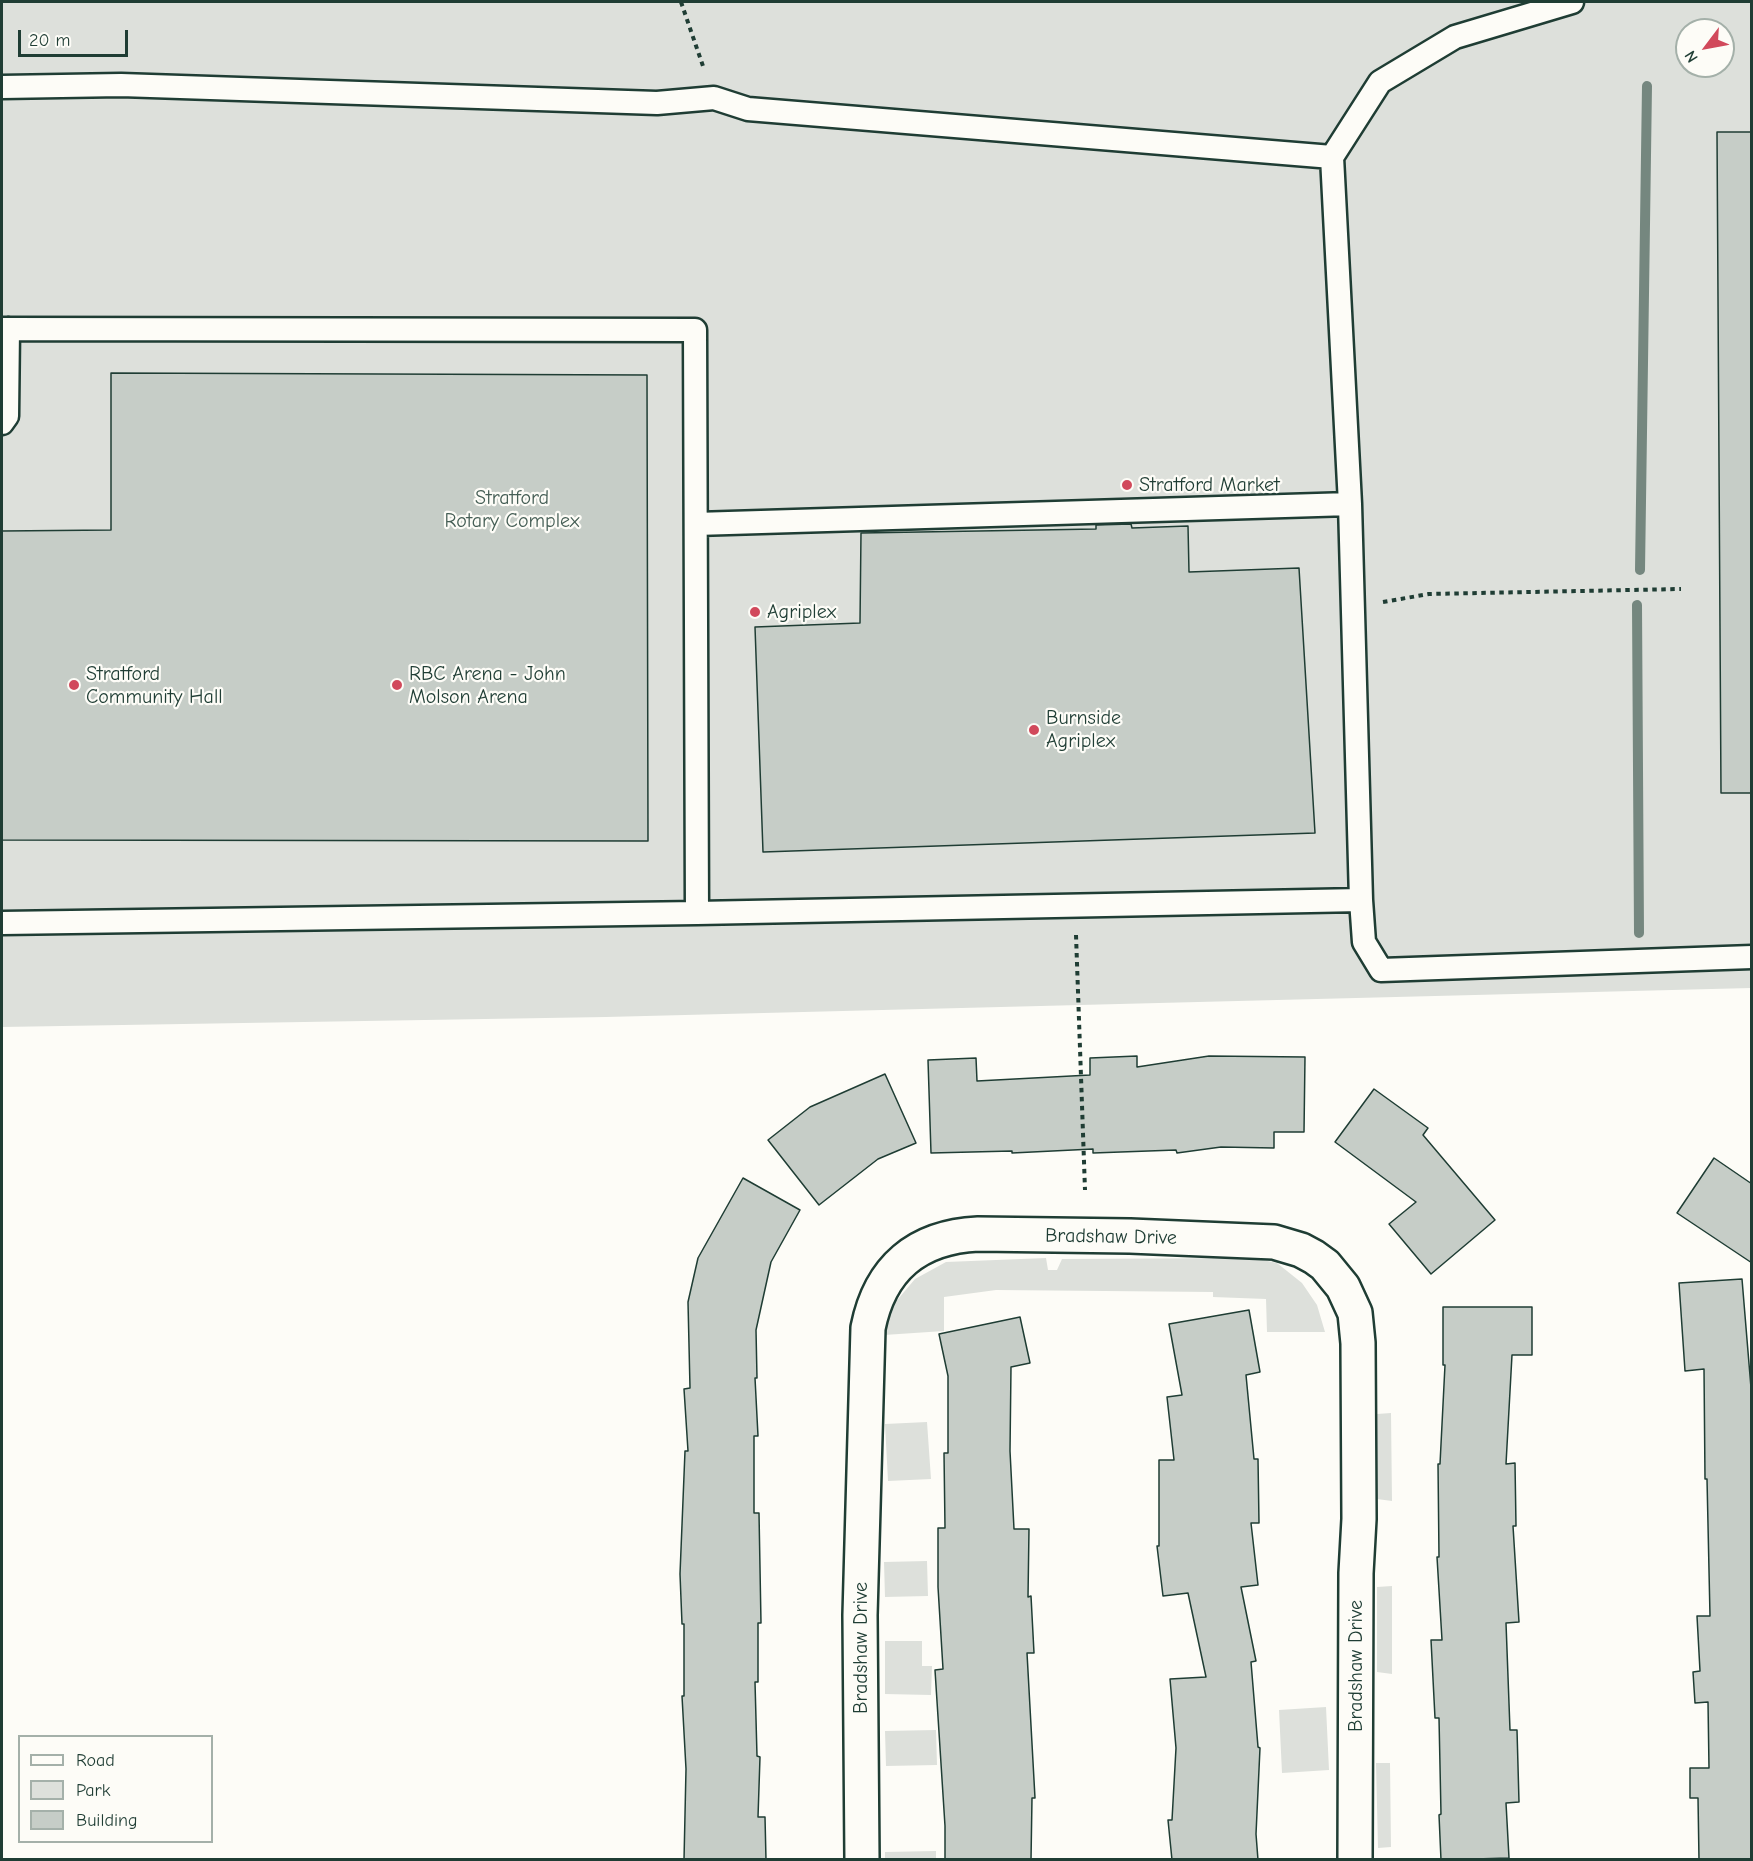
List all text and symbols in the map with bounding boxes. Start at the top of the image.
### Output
scale bar [21,18,130,56]
north arrow [1675,18,1735,78]
text: 20 m [29,30,70,51]
text: N [1681,47,1702,66]
place label: Stratford Market [1139,473,1280,497]
marker: Stratford Market [1120,478,1134,492]
park label: Stratford Rotary Complex [445,486,579,533]
place label: Agriplex [767,600,836,624]
marker: Agriplex [748,605,762,619]
place label: Stratford Community Hall [86,662,223,709]
place label: RBC Arena - John Molson Arena [409,662,566,709]
marker: Stratford Community Hall [67,678,81,692]
marker: RBC Arena - John Molson Arena [390,678,404,692]
place label: Burnside Agriplex [1046,706,1121,753]
marker: Burnside Agriplex [1027,723,1041,737]
street label: Bradshaw Drive [1045,1224,1177,1250]
street label: Bradshaw Drive [849,1582,873,1714]
street label: Bradshaw Drive [1344,1600,1368,1732]
legend [18,1735,213,1843]
text: Road [76,1750,115,1771]
text: Park [76,1780,110,1801]
text: Building [76,1810,138,1831]

